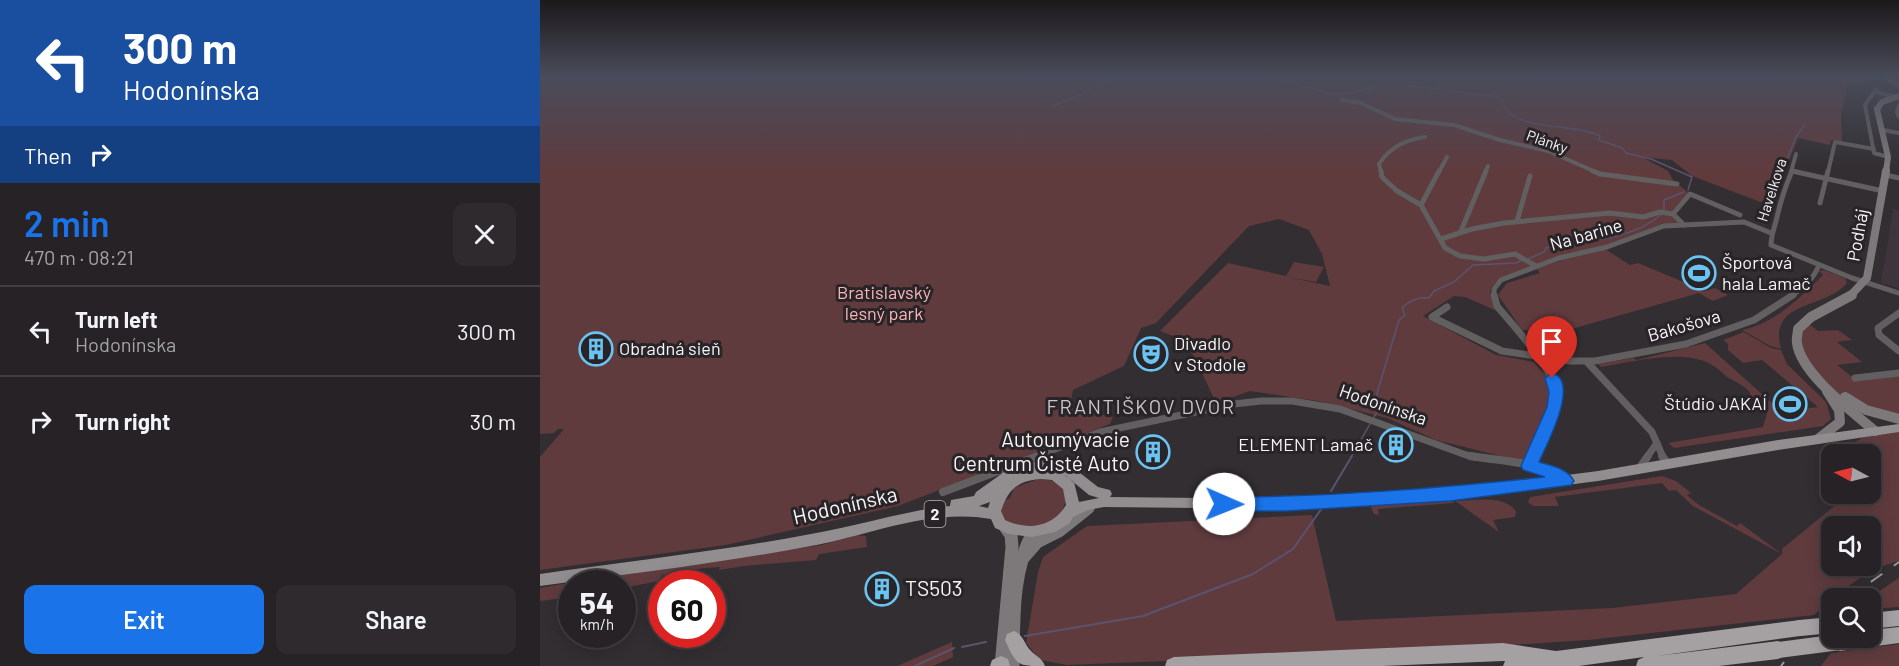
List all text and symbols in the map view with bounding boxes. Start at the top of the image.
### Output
text: 300 m [123,22,237,72]
icon: left [24,24,102,102]
text: Hodonínska [123,73,260,105]
street label: Plánky [1524,126,1570,157]
icon: right [84,138,117,171]
text: Then [24,142,72,168]
street label: Havelkova [1752,156,1790,224]
text: 2 min [24,201,110,244]
button: close [453,203,516,266]
street label: Podháj [1842,207,1872,263]
street label: Na barine [1547,213,1624,255]
text: 470 m · 08:21 [24,245,134,269]
place label: Športová hala Lamač [1722,251,1811,294]
sports icon: Športová hala Lamač [1681,255,1717,291]
park label: Bratislavský lesný park [837,281,931,324]
street label: Bakošova [1645,304,1723,346]
text: Turn left [75,306,158,332]
icon: left [24,315,57,348]
pin [1526,316,1577,378]
text: 300 m [457,318,516,344]
icon: arrive [1535,325,1568,358]
building icon: Obradná sieň [578,331,614,367]
text: Hodonínska [75,332,176,356]
place label: Divadlo v Stodole [1174,332,1246,375]
theatre icon: Divadlo v Stodole [1133,336,1169,372]
place label: Obradná sieň [619,337,721,359]
street label: Hodonínska [1337,379,1430,429]
sports icon: Štúdio JAKAÍ [1772,386,1808,422]
place label: Štúdio JAKAÍ [1664,392,1767,414]
district label: FRANTIŠKOV DVOR [1047,394,1235,418]
icon: right [24,405,57,438]
text: Turn right [75,408,170,434]
text: 30 m [470,408,516,434]
place label: Autoumývacie Centrum Čisté Auto [953,426,1130,475]
building icon: ELEMENT Lamač [1378,427,1414,463]
place label: ELEMENT Lamač [1238,433,1373,455]
building icon: Autoumývacie Centrum Čisté Auto [1135,434,1171,470]
north arrow [1821,444,1881,504]
map controls [1821,444,1881,648]
position arrow [1192,472,1256,536]
street label: Hodonínska [790,480,899,529]
road number: 2 [924,501,946,527]
button: sound [1821,516,1881,576]
speed limit sign: 60 [648,570,726,648]
building icon: TS503 [864,571,900,607]
place label: TS503 [905,575,963,600]
text: 54 [580,584,614,620]
button: Exit [24,585,264,654]
button: Share [276,585,516,654]
button: search [1821,588,1881,648]
text: km/h [580,615,614,633]

